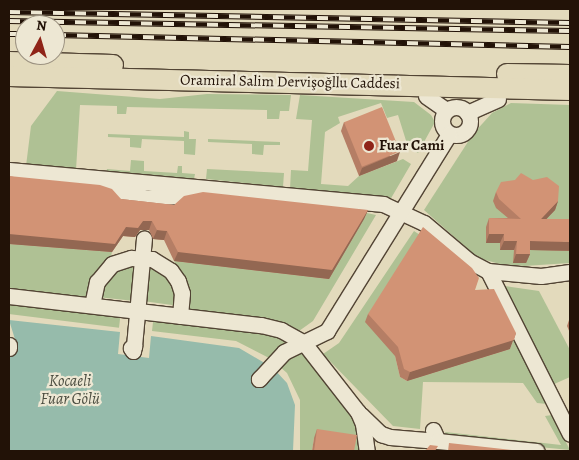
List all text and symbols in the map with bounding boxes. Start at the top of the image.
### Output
north arrow [15,15,65,65]
text: N [35,16,48,36]
street label: Oramiral Salim Dervişoğllu Caddesi [180,71,400,93]
place label: Fuar Cami [379,137,444,155]
marker: Fuar Cami [363,140,375,152]
water label: Kocaeli Fuar Gölü [40,371,100,409]

